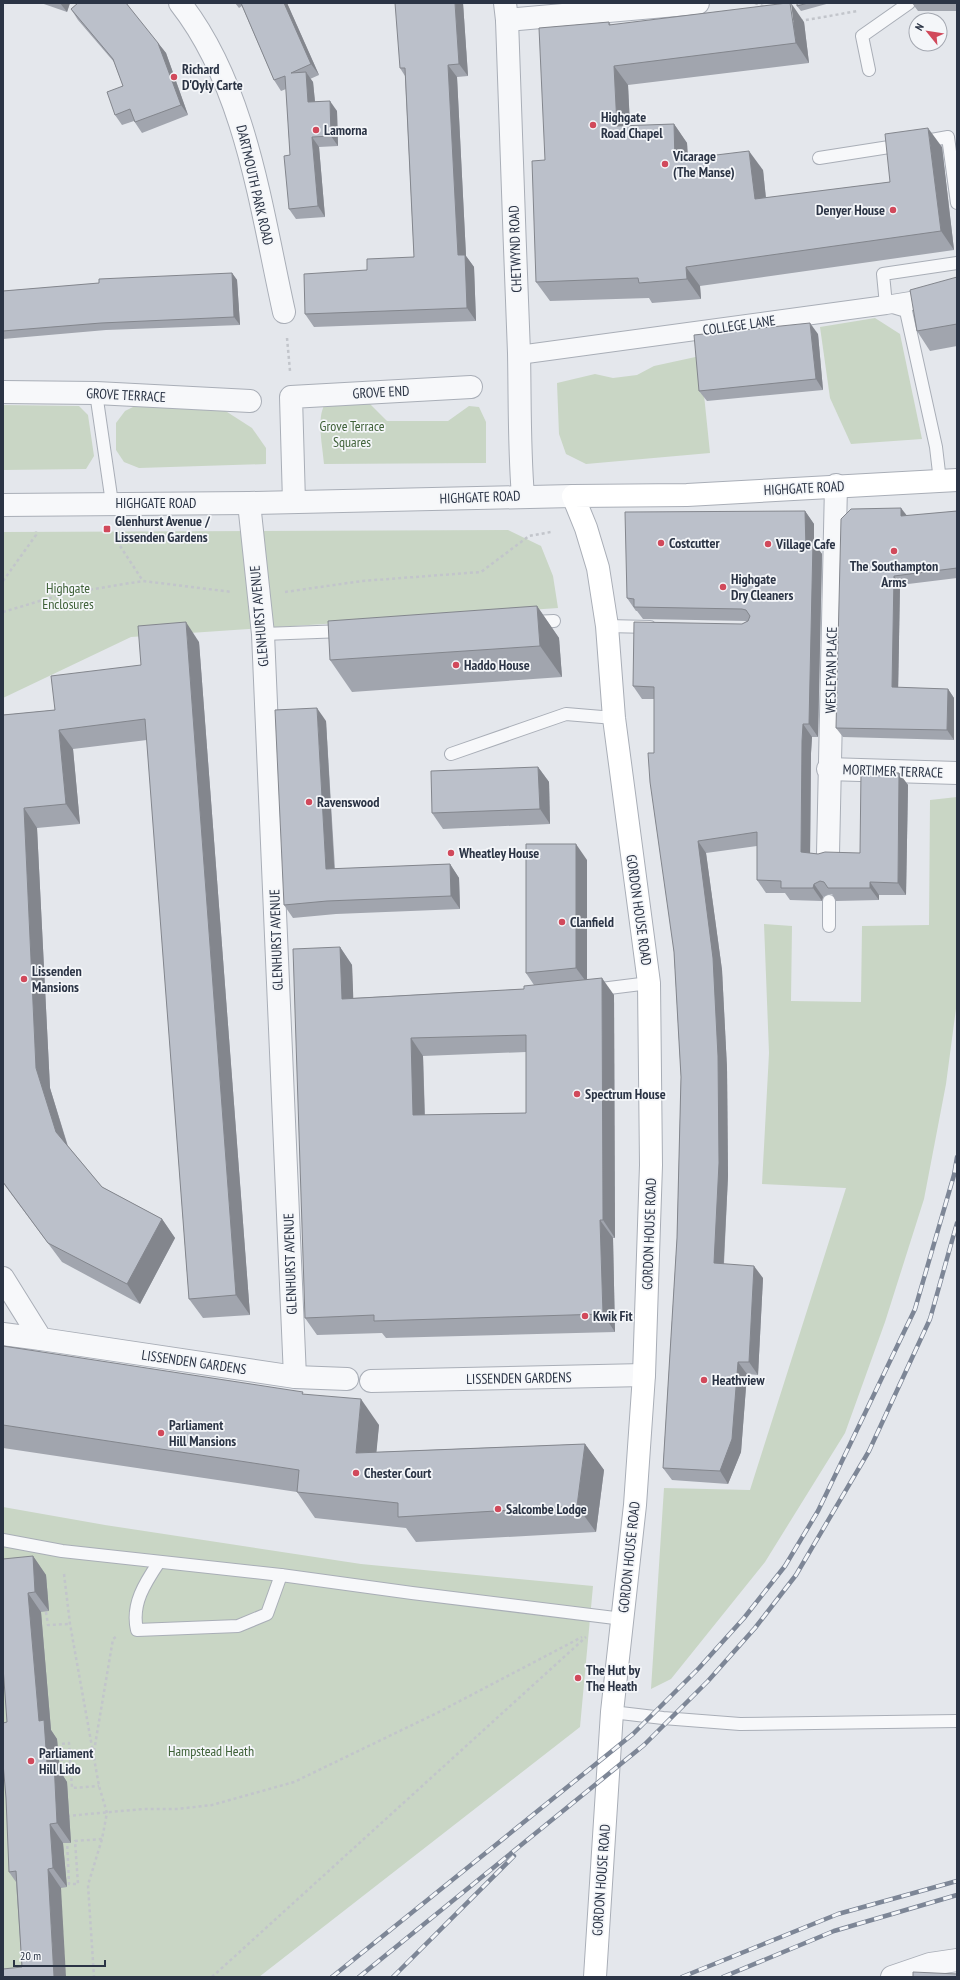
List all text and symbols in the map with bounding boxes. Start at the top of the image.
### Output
north arrow [908,12,948,52]
text: N [912,21,927,33]
place label: Richard D'Oyly Carte [182,60,243,94]
marker: Richard D'Oyly Carte [169,72,179,82]
place label: Highgate Road Chapel [601,108,663,142]
marker: Highgate Road Chapel [588,120,598,130]
place label: Lamorna [324,121,368,139]
street label: DARTMOUTH PARK ROAD [232,123,278,247]
marker: Lamorna [311,125,321,135]
place label: Vicarage (The Manse) [672,147,735,181]
marker: Vicarage (The Manse) [660,159,670,169]
place label: Denyer House [816,201,885,219]
street label: CHETWYND ROAD [504,205,526,293]
marker: Denyer House [888,205,898,215]
street label: COLLEGE LANE [701,311,777,339]
street label: GROVE END [352,382,410,402]
street label: GROVE TERRACE [86,384,166,406]
park label: Grove Terrace Squares [320,417,385,451]
street label: HIGHGATE ROAD [763,477,845,499]
street label: HIGHGATE ROAD [439,487,521,507]
street label: HIGHGATE ROAD [116,494,196,512]
place label: Glenhurst Avenue / Lissenden Gardens [115,512,211,546]
marker: Glenhurst Avenue / Lissenden Gardens [102,524,112,534]
place label: Costcutter [669,534,720,552]
place label: Village Cafe [775,535,835,553]
marker: Costcutter [656,538,666,548]
marker: Village Cafe [763,539,773,549]
marker: The Southampton Arms [889,546,899,556]
place label: The Southampton Arms [850,557,938,591]
street label: GLENHURST AVENUE [246,565,272,667]
place label: Highgate Dry Cleaners [731,570,793,604]
park label: Highgate Enclosures [42,579,94,613]
marker: Highgate Dry Cleaners [718,582,728,592]
street label: WESLEYAN PLACE [821,626,841,714]
place label: Haddo House [464,656,530,674]
marker: Haddo House [451,660,461,670]
street label: MORTIMER TERRACE [842,760,944,782]
place label: Ravenswood [317,793,379,811]
marker: Ravenswood [304,797,314,807]
place label: Wheatley House [458,844,539,862]
marker: Wheatley House [446,848,456,858]
street label: GORDON HOUSE ROAD [622,853,656,967]
street label: GLENHURST AVENUE [265,889,287,991]
place label: Clanfield [570,913,614,931]
marker: Clanfield [557,917,567,927]
place label: Lissenden Mansions [32,962,82,996]
marker: Lissenden Mansions [19,974,29,984]
place label: Spectrum House [585,1085,666,1103]
marker: Spectrum House [572,1089,582,1099]
street label: GORDON HOUSE ROAD [638,1178,660,1290]
street label: GLENHURST AVENUE [279,1213,301,1315]
place label: Kwik Fit [593,1307,633,1325]
marker: Kwik Fit [580,1311,590,1321]
street label: LISSENDEN GARDENS [140,1346,248,1378]
street label: LISSENDEN GARDENS [466,1368,572,1388]
place label: Heathview [712,1371,765,1389]
marker: Heathview [699,1375,709,1385]
place label: Parliament Hill Mansions [169,1416,236,1450]
marker: Parliament Hill Mansions [156,1428,166,1438]
place label: Chester Court [364,1464,431,1482]
marker: Chester Court [351,1468,361,1478]
place label: Salcombe Lodge [506,1500,587,1518]
street label: GORDON HOUSE ROAD [614,1500,644,1614]
marker: Salcombe Lodge [493,1504,503,1514]
place label: The Hut by The Heath [586,1661,640,1695]
marker: The Hut by The Heath [573,1673,583,1683]
park label: Hampstead Heath [168,1742,254,1760]
place label: Parliament Hill Lido [39,1744,93,1778]
marker: Parliament Hill Lido [26,1756,36,1766]
street label: GORDON HOUSE ROAD [588,1824,614,1936]
scale bar [14,1942,105,1968]
text: 20 m [20,1948,41,1963]

